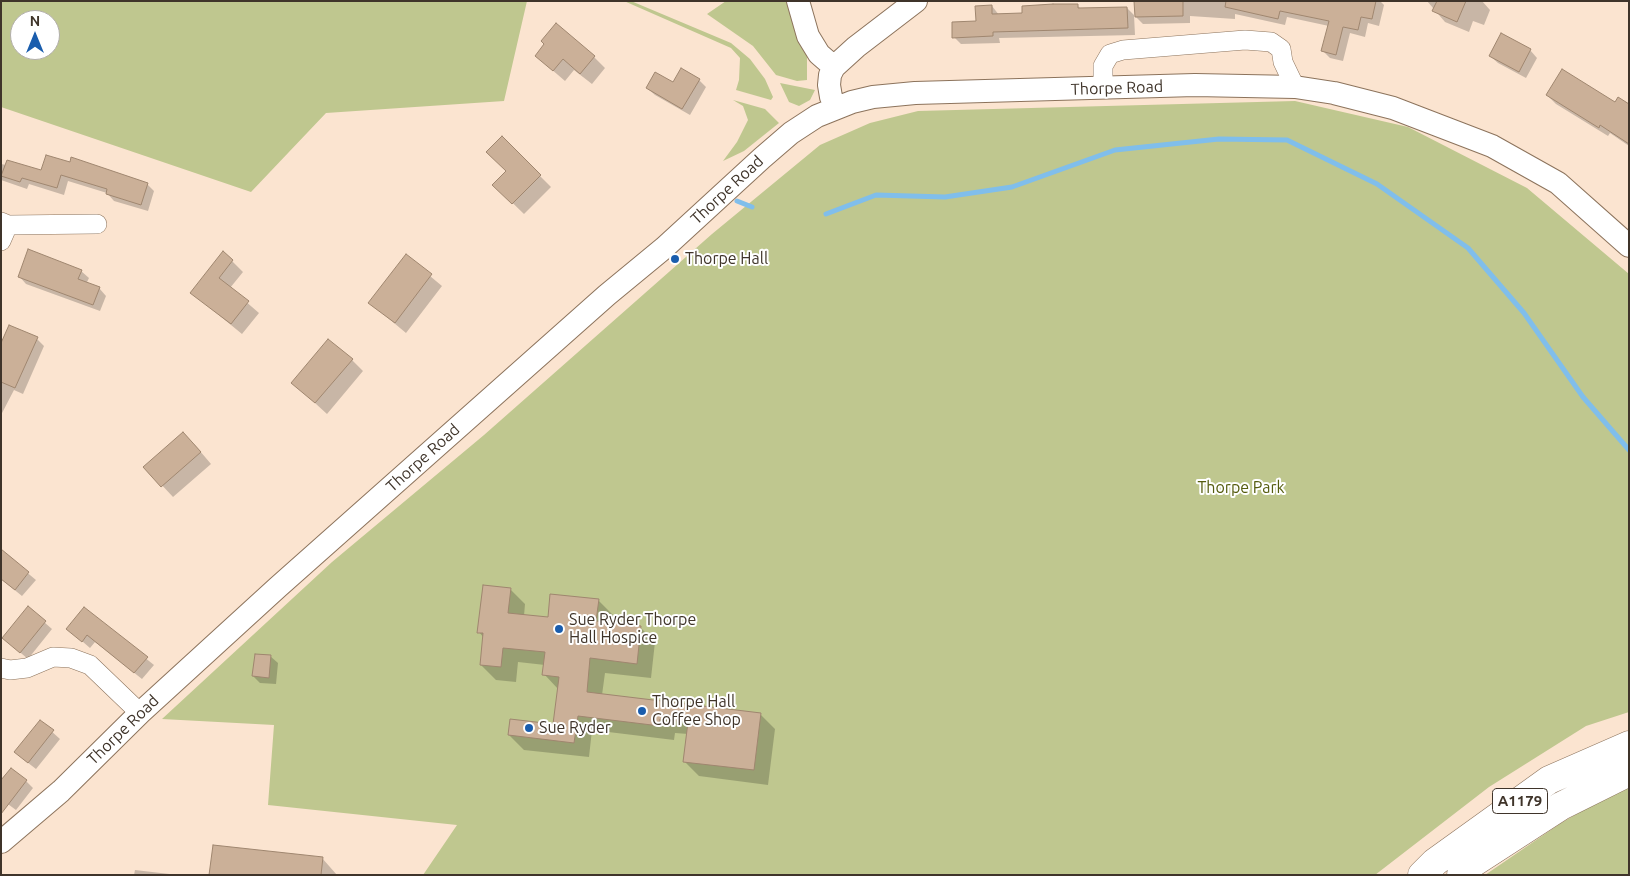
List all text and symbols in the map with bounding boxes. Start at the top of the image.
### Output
north arrow [10,10,60,60]
text: N [30,13,40,29]
street label: Thorpe Road [1071,77,1163,99]
street label: Thorpe Road [687,152,767,228]
place label: Thorpe Hall [685,249,768,269]
marker: Thorpe Hall [669,253,681,265]
street label: Thorpe Road [382,420,464,496]
park label: Thorpe Park [1197,478,1285,498]
place label: Sue Ryder Thorpe Hall Hospice [569,610,696,648]
marker: Sue Ryder Thorpe Hall Hospice [553,623,565,635]
street label: Thorpe Road [83,691,163,769]
place label: Thorpe Hall Coffee Shop [652,692,741,730]
marker: Thorpe Hall Coffee Shop [636,705,648,717]
place label: Sue Ryder [539,718,611,738]
marker: Sue Ryder [523,722,535,734]
road number: A1179 [1492,788,1548,814]

